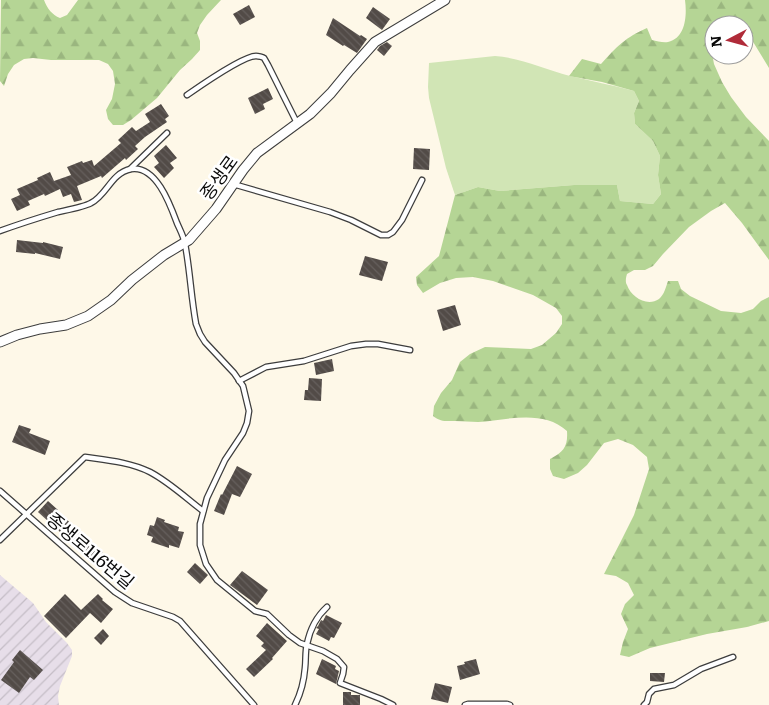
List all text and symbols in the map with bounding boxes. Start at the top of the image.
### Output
north arrow [704,15,754,65]
text: N [704,34,726,48]
street label: 종생로 [192,149,244,205]
street label: 종생로116번길 [41,505,141,595]

